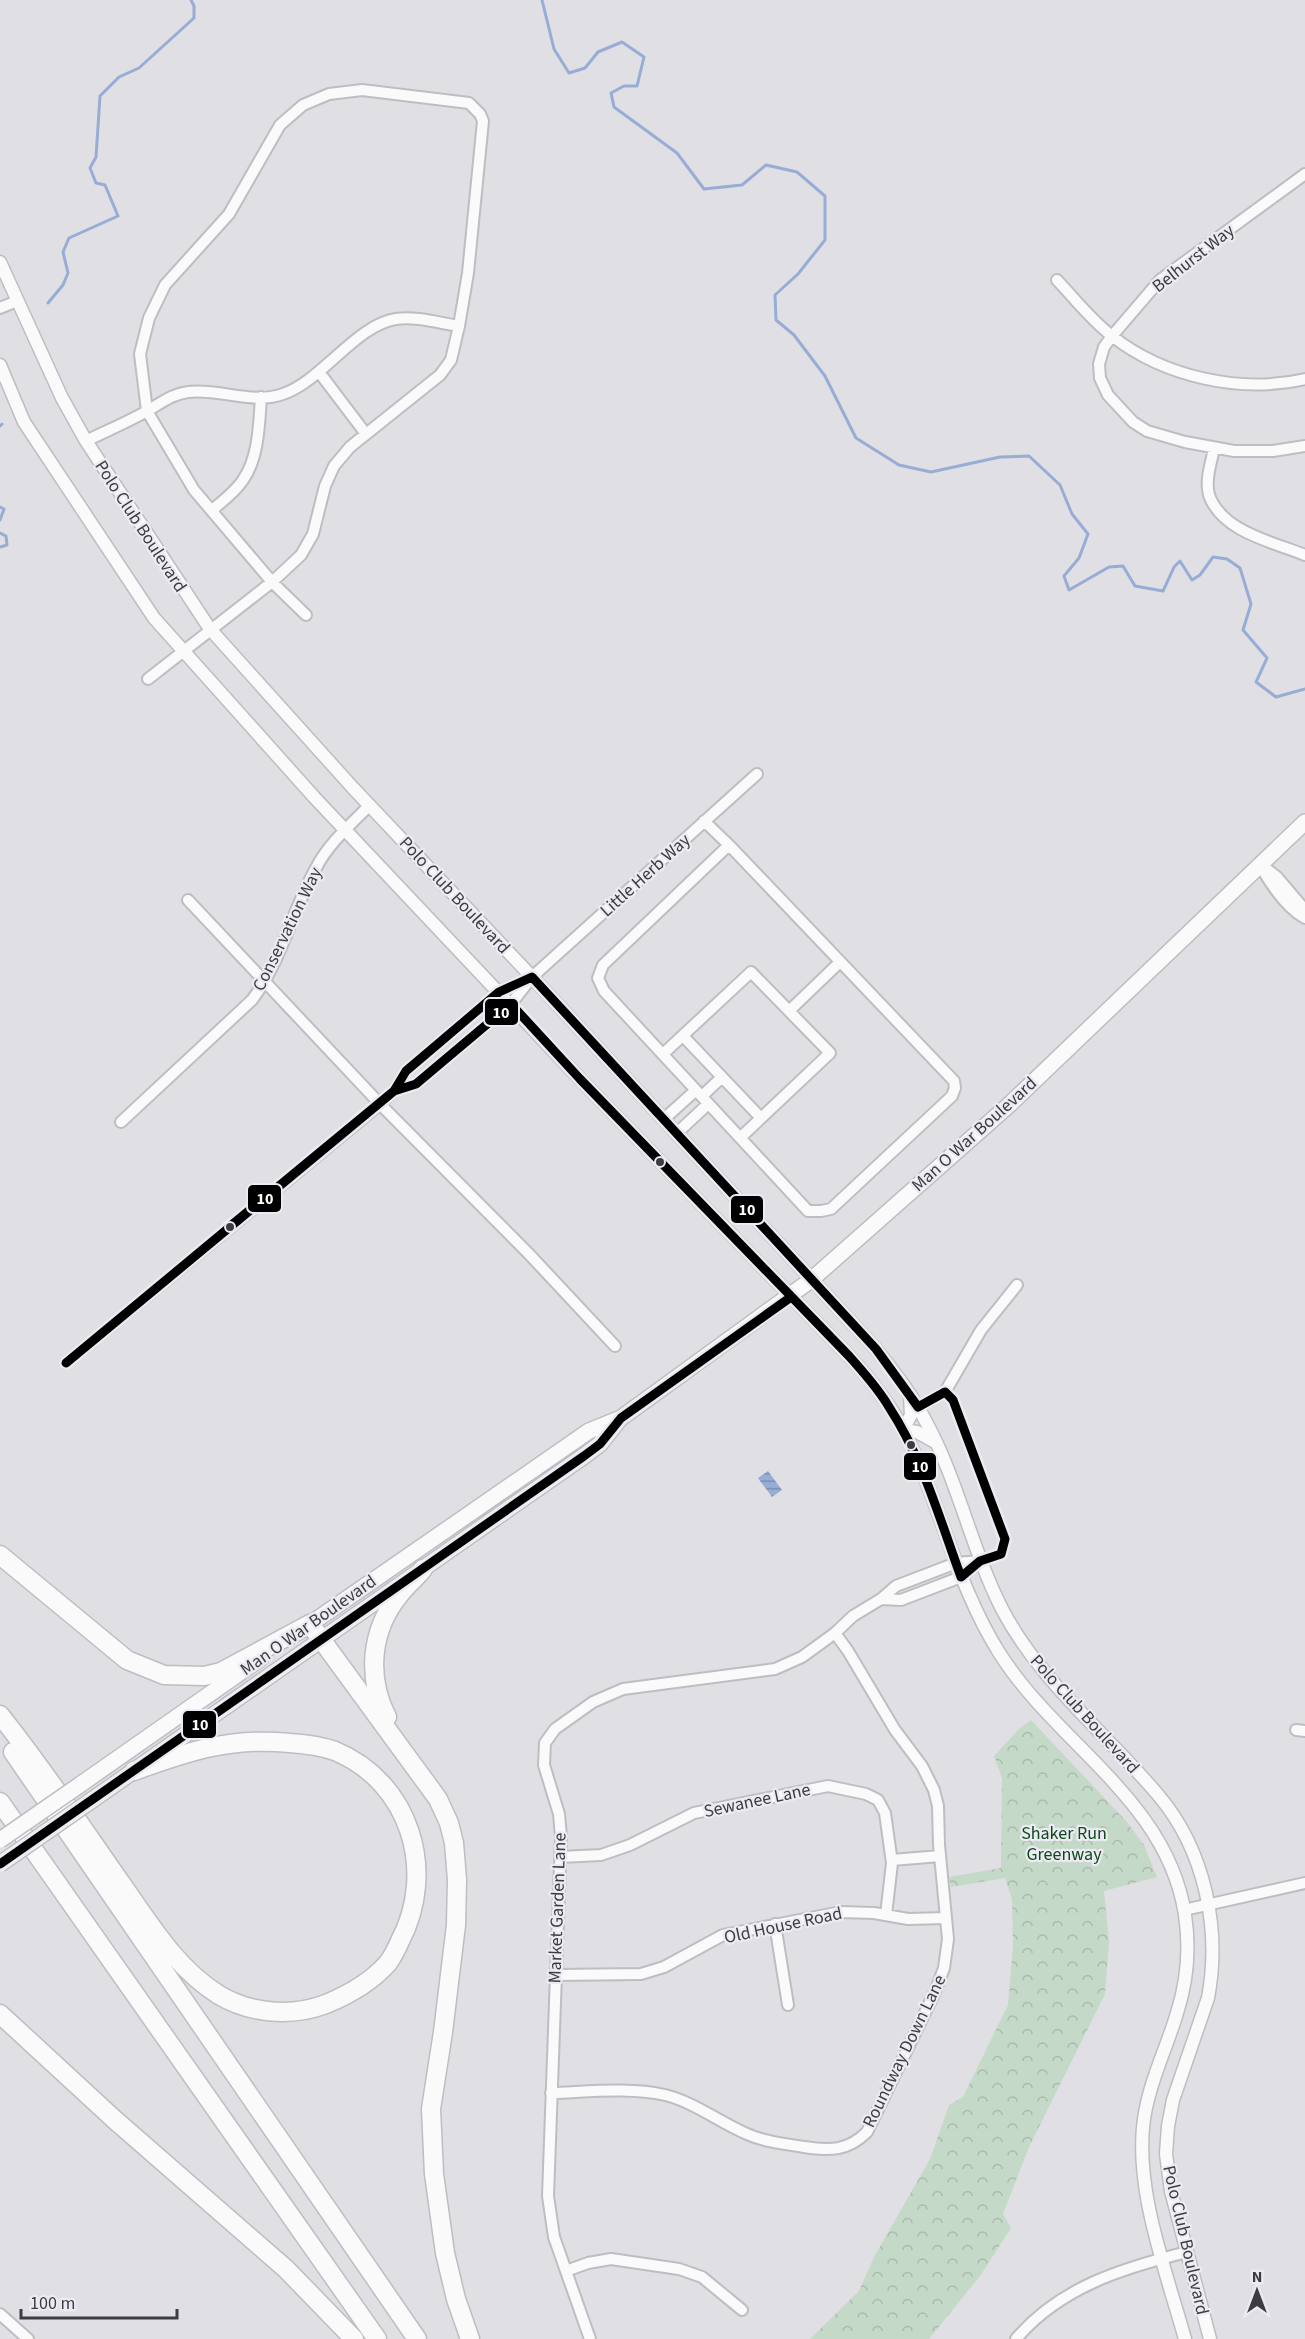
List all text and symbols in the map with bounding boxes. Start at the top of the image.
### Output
street label: Belhurst Way [1147,218,1240,298]
street label: Polo Club Boulevard [89,455,193,597]
street label: Little Herb Way [595,828,696,923]
street label: Polo Club Boulevard [393,831,516,960]
street label: Conservation Way [247,863,329,995]
line badge: 10 [484,998,519,1026]
text: 10 [493,1002,509,1024]
street label: Man O War Boulevard [906,1071,1042,1197]
unlabelled marker [654,1156,666,1168]
line badge: 10 [247,1184,282,1213]
text: 10 [257,1188,273,1210]
line badge: 10 [730,1195,764,1224]
text: 10 [739,1199,755,1221]
unlabelled marker [224,1221,236,1233]
unlabelled marker [905,1439,917,1451]
line badge: 10 [903,1452,937,1481]
text: 10 [912,1456,928,1478]
street label: Man O War Boulevard [235,1569,381,1682]
street label: Polo Club Boulevard [1024,1649,1145,1779]
line badge: 10 [182,1710,217,1739]
text: 10 [192,1714,208,1736]
street label: Sewanee Lane [702,1777,813,1824]
park label: Shaker Run Greenway [1021,1821,1107,1867]
street label: Market Garden Lane [542,1832,573,1984]
street label: Old House Road [722,1901,844,1950]
street label: Roundway Down Lane [857,1971,952,2132]
street label: Polo Club Boulevard [1156,2163,1215,2317]
north arrow [1227,2261,1287,2321]
text: N [1252,2266,1262,2288]
scale bar [21,2282,177,2320]
text: 100 m [30,2291,75,2316]

